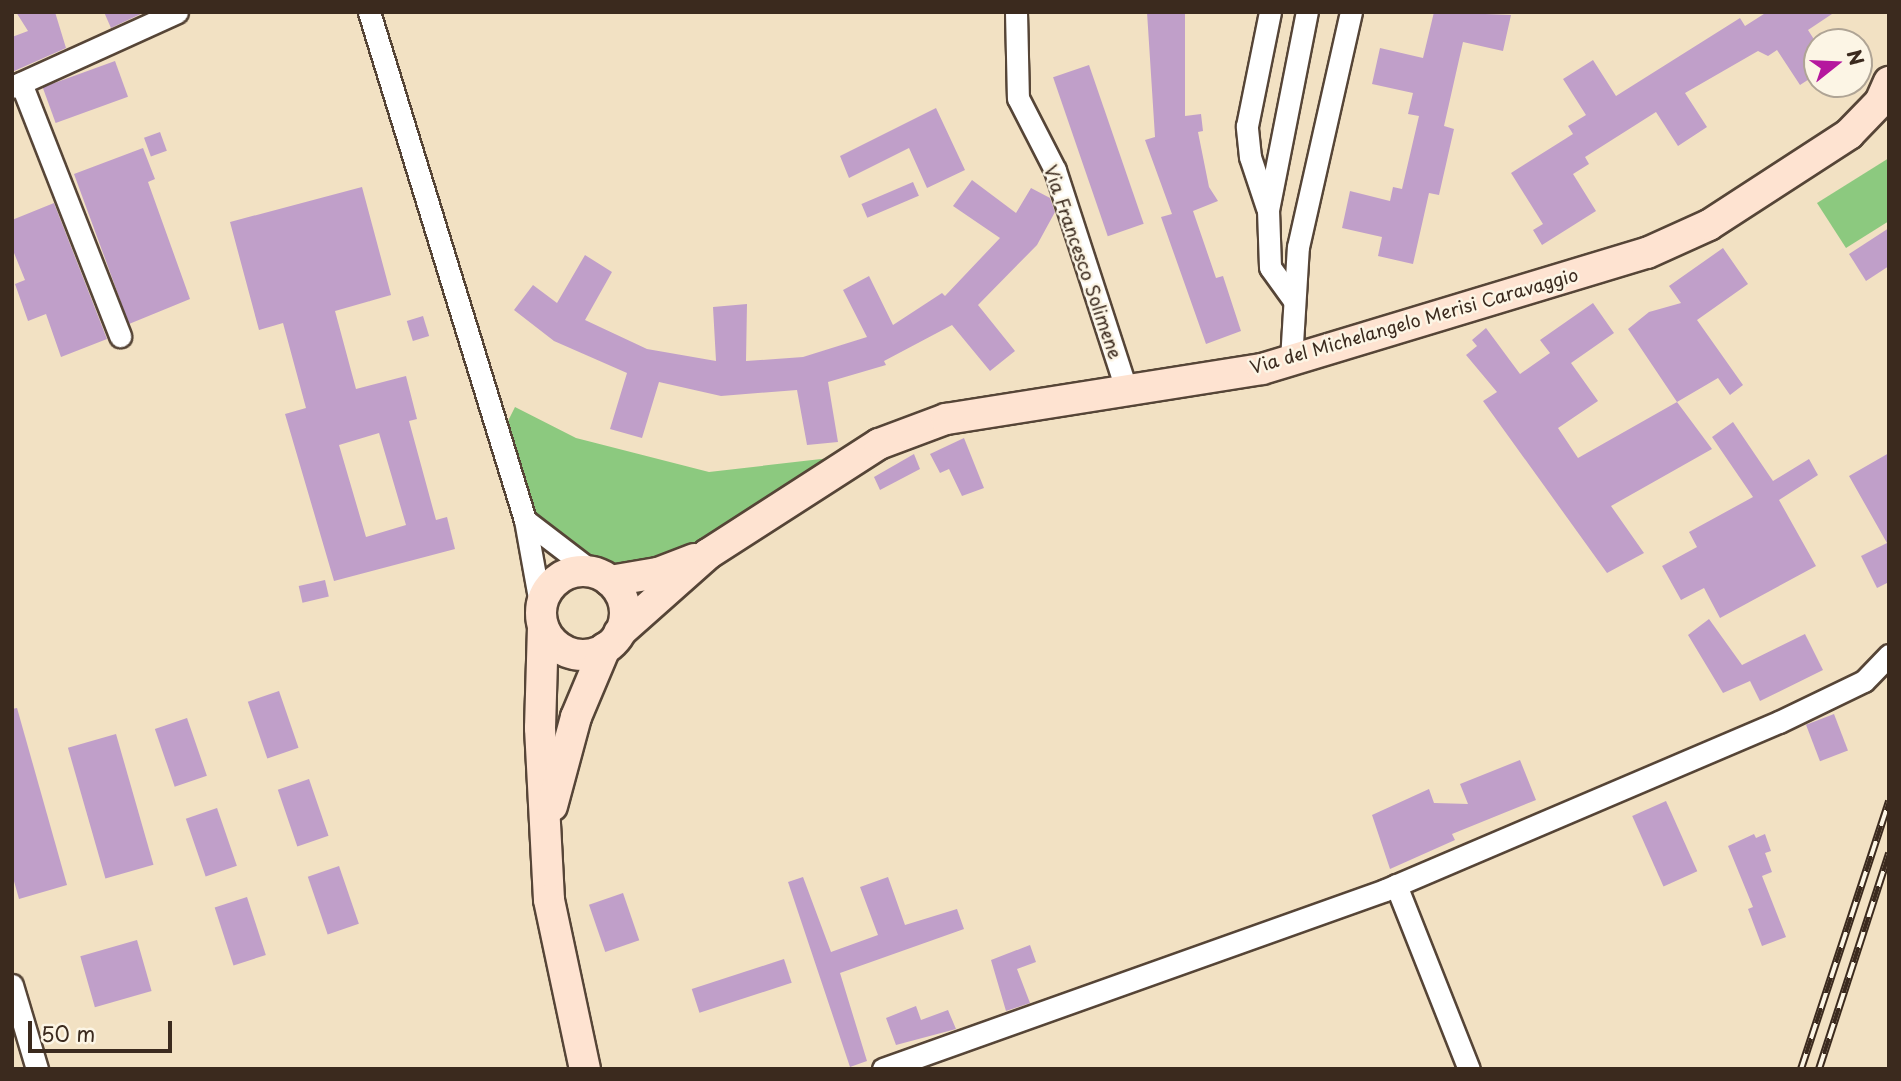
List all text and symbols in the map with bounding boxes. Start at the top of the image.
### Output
north arrow [1803,28,1873,98]
text: N [1840,46,1872,69]
street label: Via Francesco Solimene [1040,163,1126,361]
street label: Via del Michelangelo Merisi Caravaggio [1248,264,1580,378]
scale bar [32,1007,175,1052]
text: 50 m [41,1017,95,1049]

